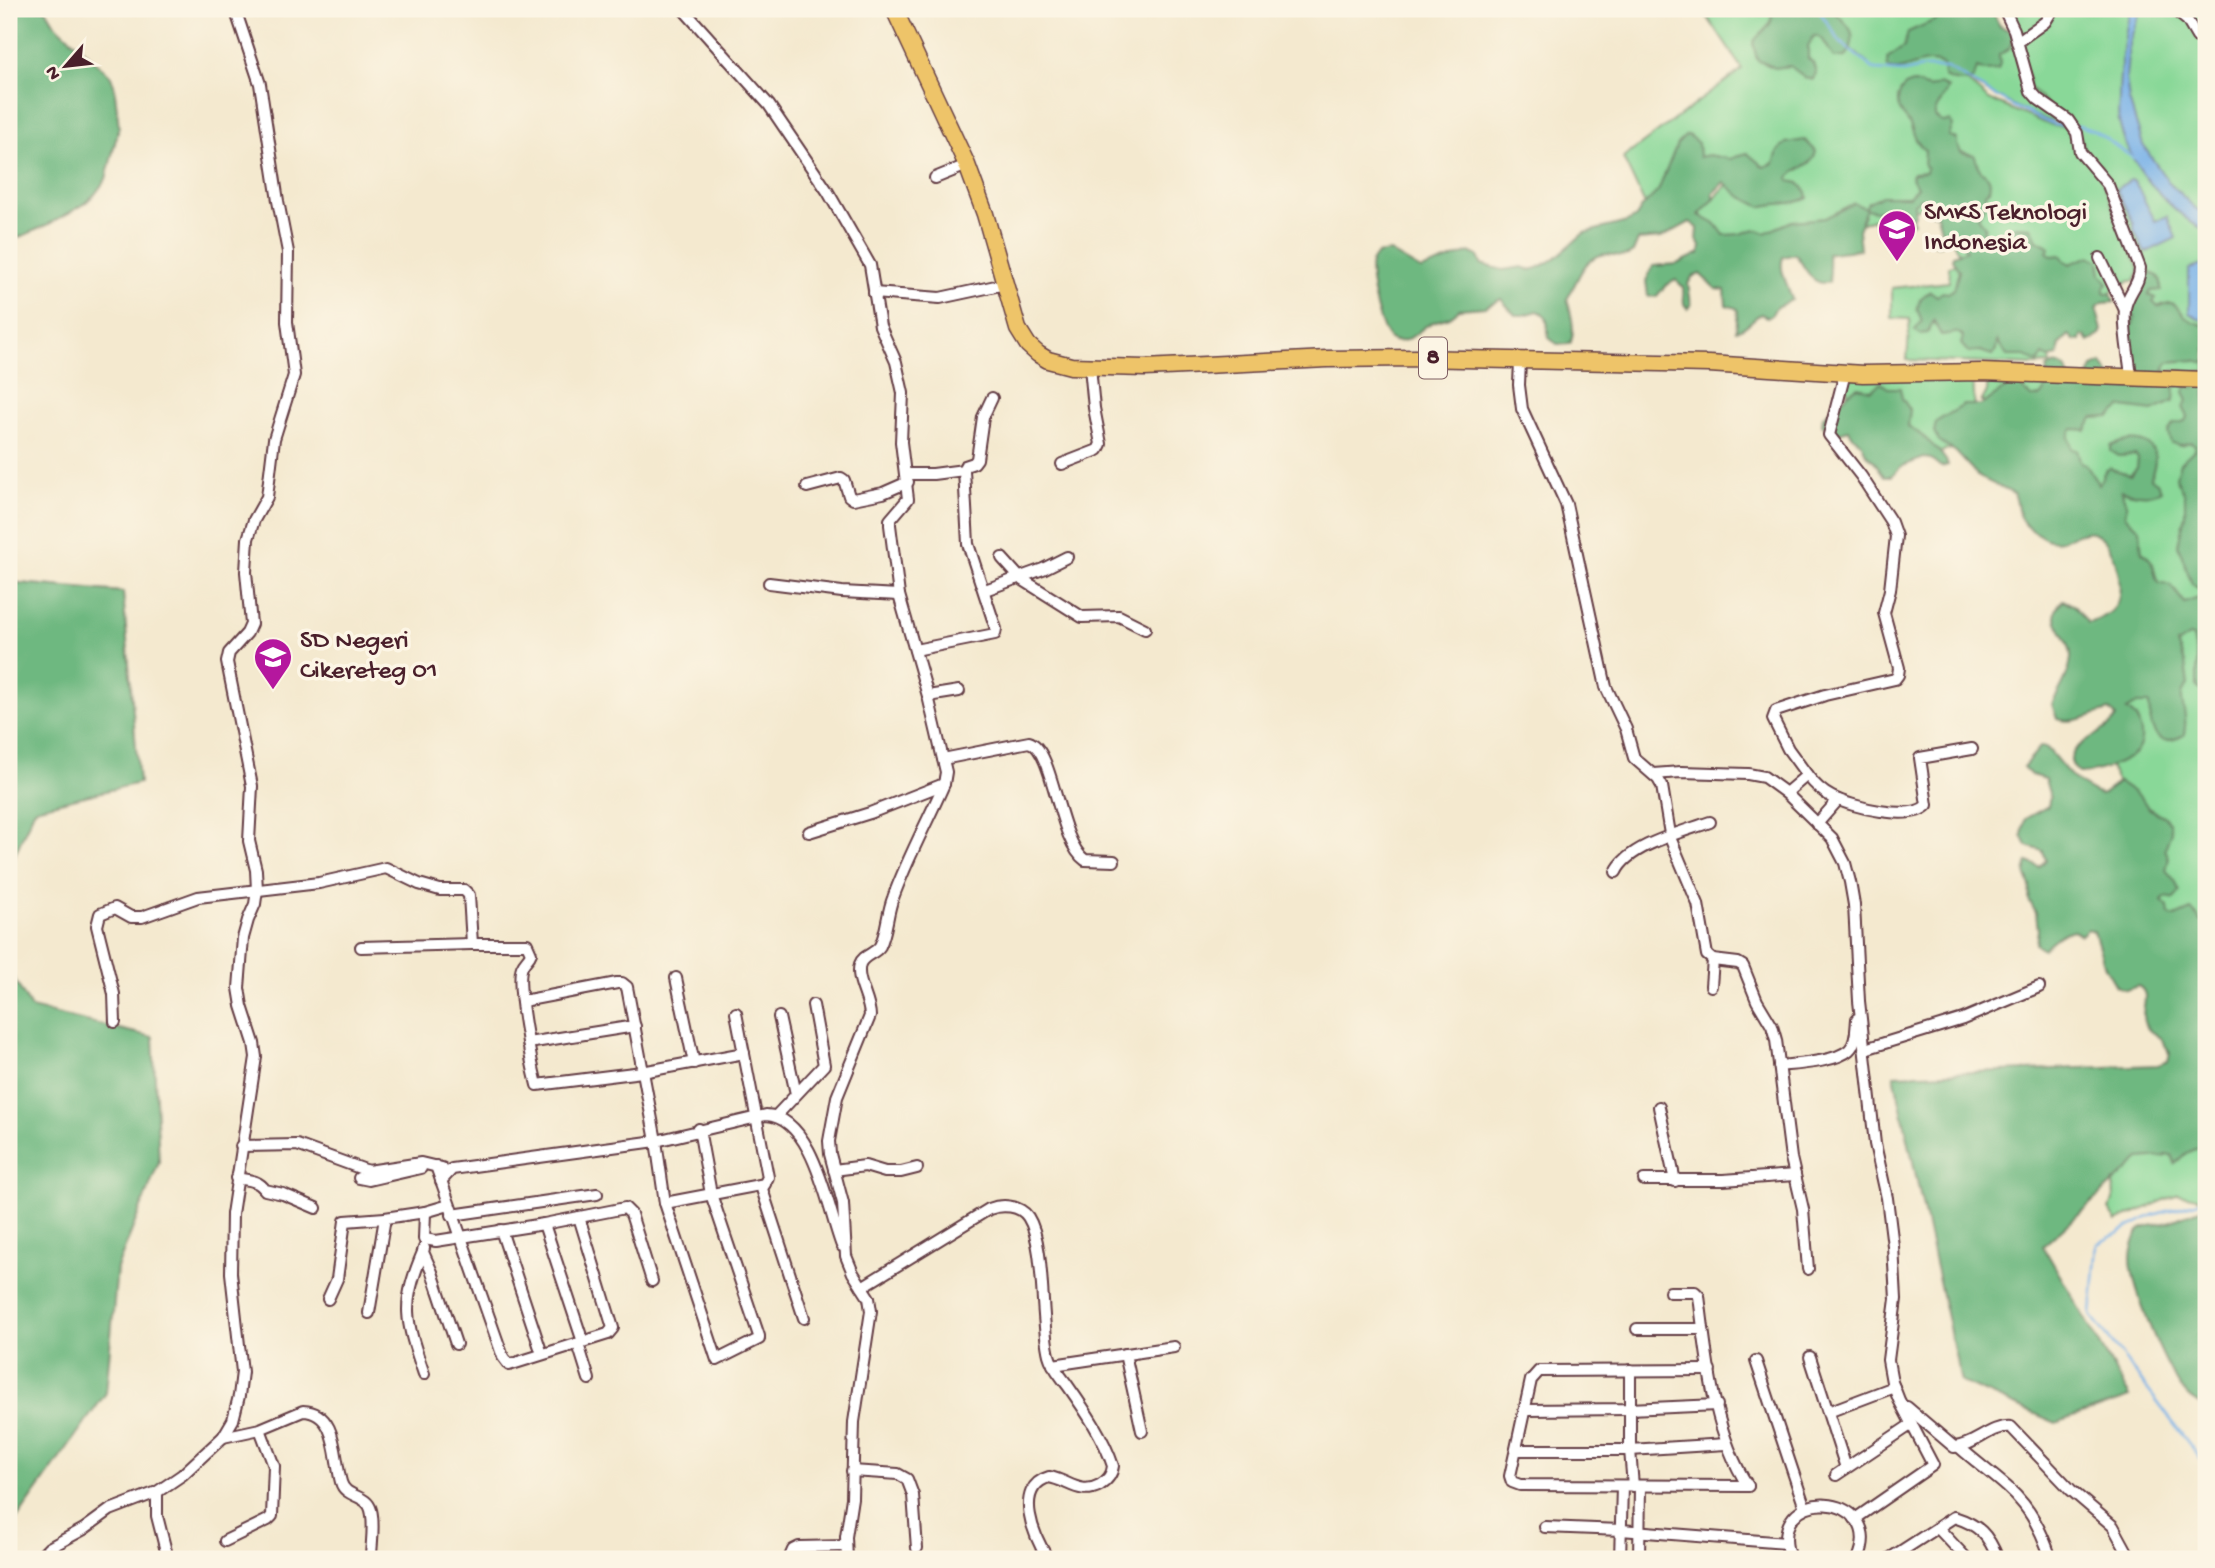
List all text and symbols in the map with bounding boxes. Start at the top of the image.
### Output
north arrow [32,32,102,102]
text: N [41,61,67,83]
place label: SMKS Teknologi Indonesia [1924,199,2087,260]
school or university icon: SMKS Teknologi Indonesia [1876,208,1918,263]
road number: 8 [1419,338,1447,379]
place label: SD Negeri Cikereteg 01 [300,627,438,688]
school or university icon: SD Negeri Cikereteg 01 [252,636,294,691]

